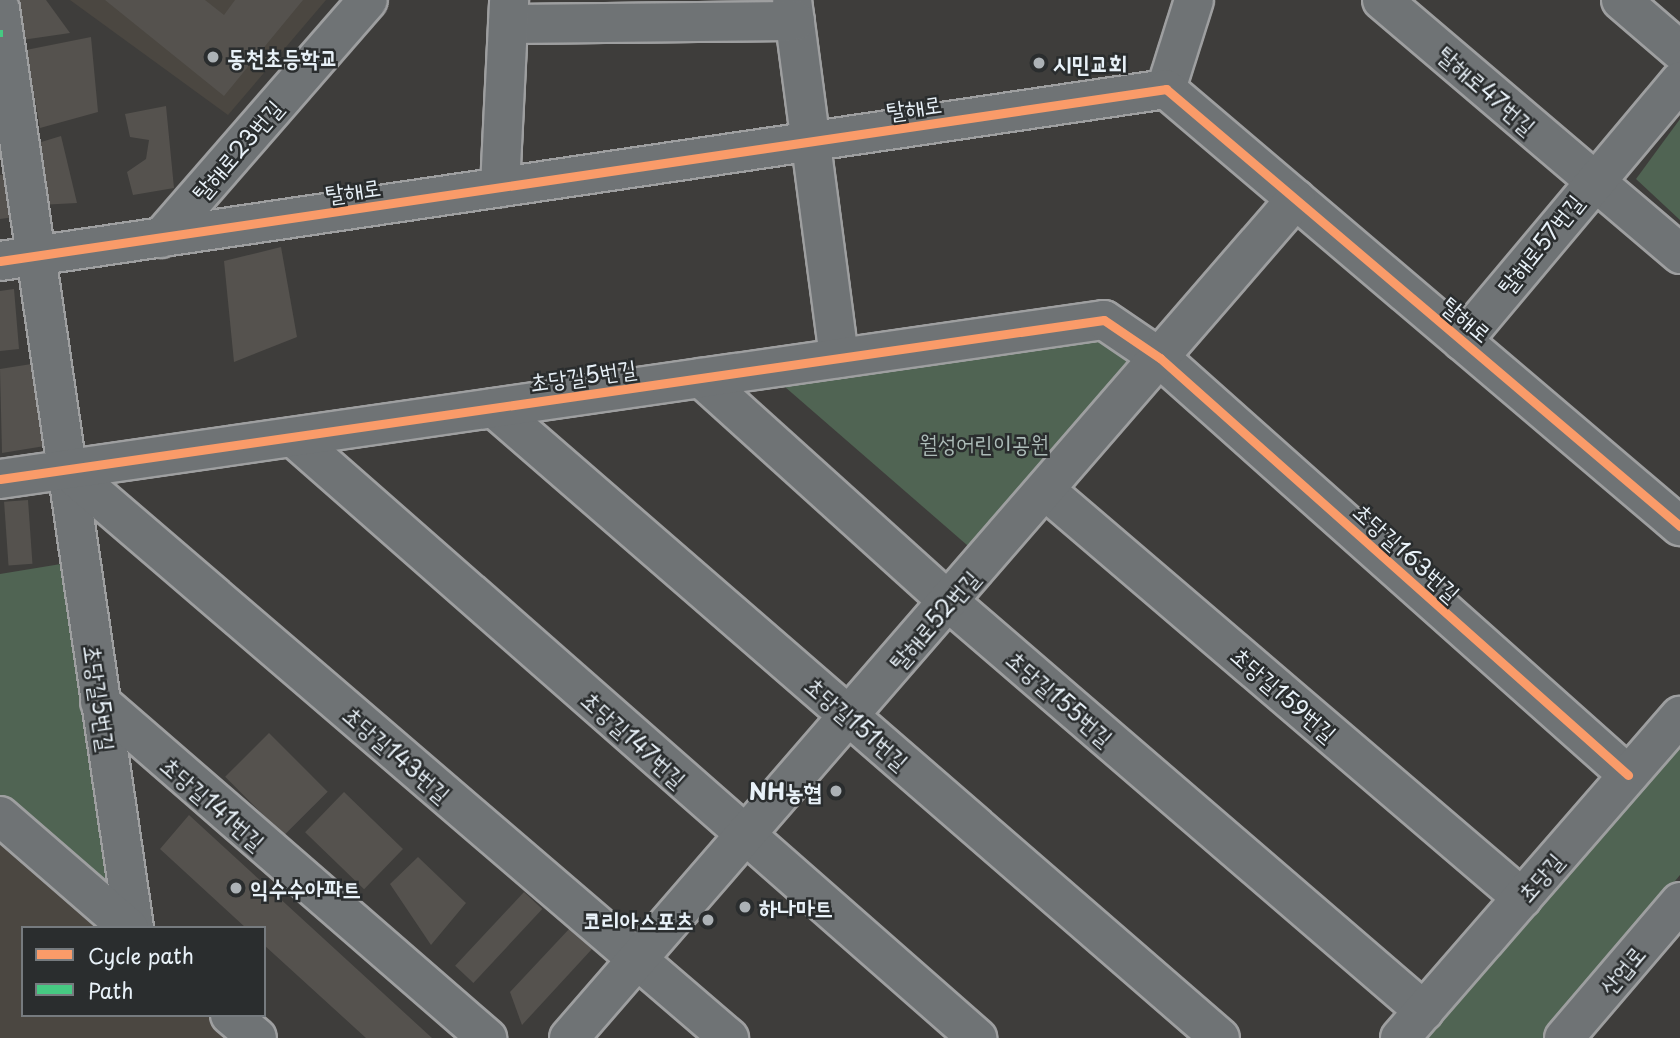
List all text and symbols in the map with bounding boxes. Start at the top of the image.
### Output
street label: 탈해로47번길 [1433,40,1541,140]
place label: 동천초등학교 [227,43,338,71]
marker: 동천초등학교 [205,49,221,65]
place label: 시민교회 [1053,49,1127,77]
marker: 시민교회 [1031,55,1047,71]
street label: 탈해로 [885,89,943,125]
street label: 탈해로23번길 [186,94,288,206]
street label: 탈해로 [324,172,382,208]
street label: 탈해로57번길 [1491,189,1589,299]
street label: 탈해로 [1437,291,1497,347]
street label: 초당길5번길 [528,354,638,396]
park label: 월성어린이공원 [919,429,1049,457]
street label: 초당길163번길 [1348,497,1466,607]
street label: 탈해로52번길 [883,565,985,675]
street label: 초당길159번길 [1226,641,1342,747]
street label: 초당길5번길 [79,643,121,753]
street label: 초당길155번길 [1001,644,1119,752]
street label: 초당길151번길 [800,671,914,775]
street label: 초당길147번길 [576,685,692,793]
street label: 초당길143번길 [338,700,456,808]
street label: 초당길141번길 [155,750,271,856]
place label: NH농협 [749,777,822,805]
marker: NH농협 [828,783,844,799]
street label: 초당길 [1511,847,1569,907]
place label: 익수수아파트 [250,874,361,902]
marker: 익수수아파트 [228,880,244,896]
place label: 하나마트 [759,893,833,921]
marker: 하나마트 [737,899,753,915]
place label: 코리아스포츠 [583,906,694,934]
marker: 코리아스포츠 [700,912,716,928]
legend [21,926,266,1017]
text: Cycle path [88,939,194,971]
street label: 산업로 [1594,940,1650,1000]
text: Path [88,974,133,1006]

